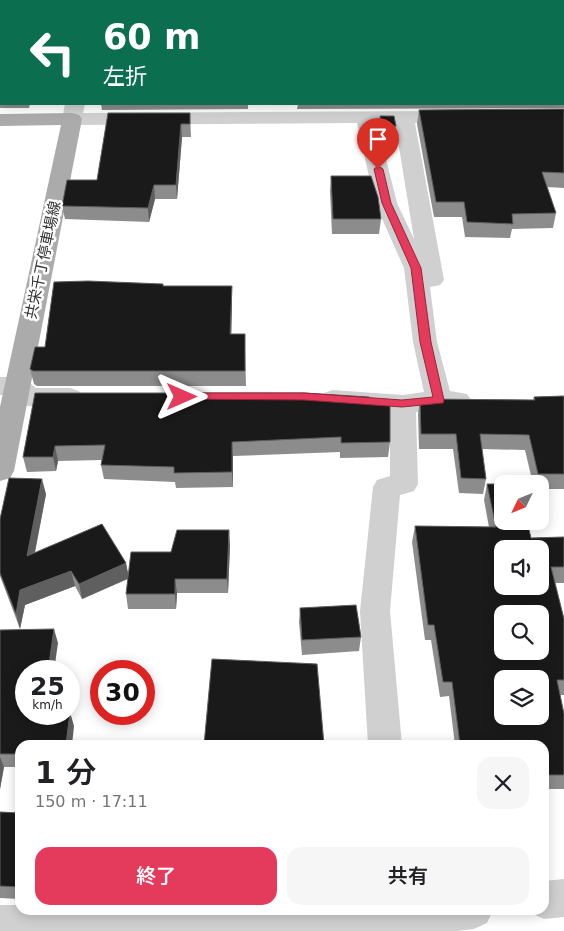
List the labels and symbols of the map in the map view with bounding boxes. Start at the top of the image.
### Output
pin [357,118,399,169]
street label: 共栄千丁停車場線 [22,199,64,321]
position arrow [155,370,207,422]
north arrow [494,475,549,530]
speed limit sign: 30 [90,660,155,725]

